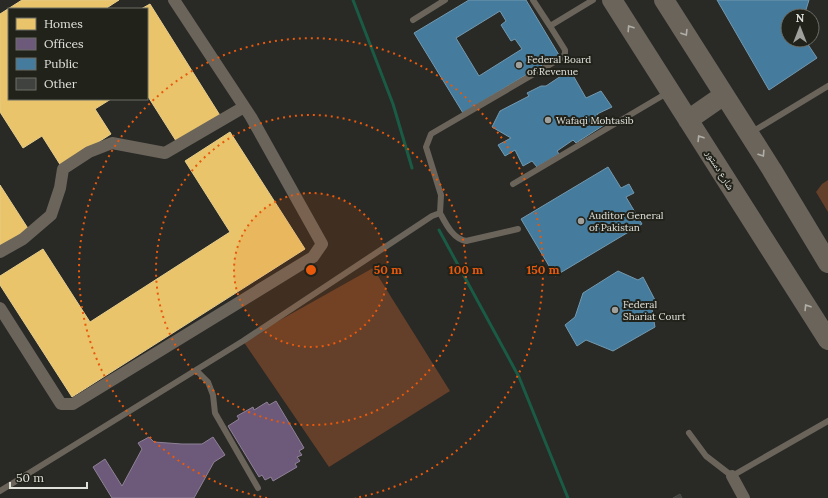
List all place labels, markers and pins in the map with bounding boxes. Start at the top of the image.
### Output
place label: Federal Board of Revenue [527,53,591,78]
marker: Federal Board of Revenue [514,60,524,70]
place label: Wafaqi Mohtasib [556,114,634,127]
marker: Wafaqi Mohtasib [543,115,553,125]
place label: Auditor General of Pakistan [588,209,664,234]
marker: Auditor General of Pakistan [576,216,586,226]
centre of rings [304,263,318,277]
place label: Federal Shariat Court [623,298,686,323]
marker: Federal Shariat Court [610,305,620,315]

